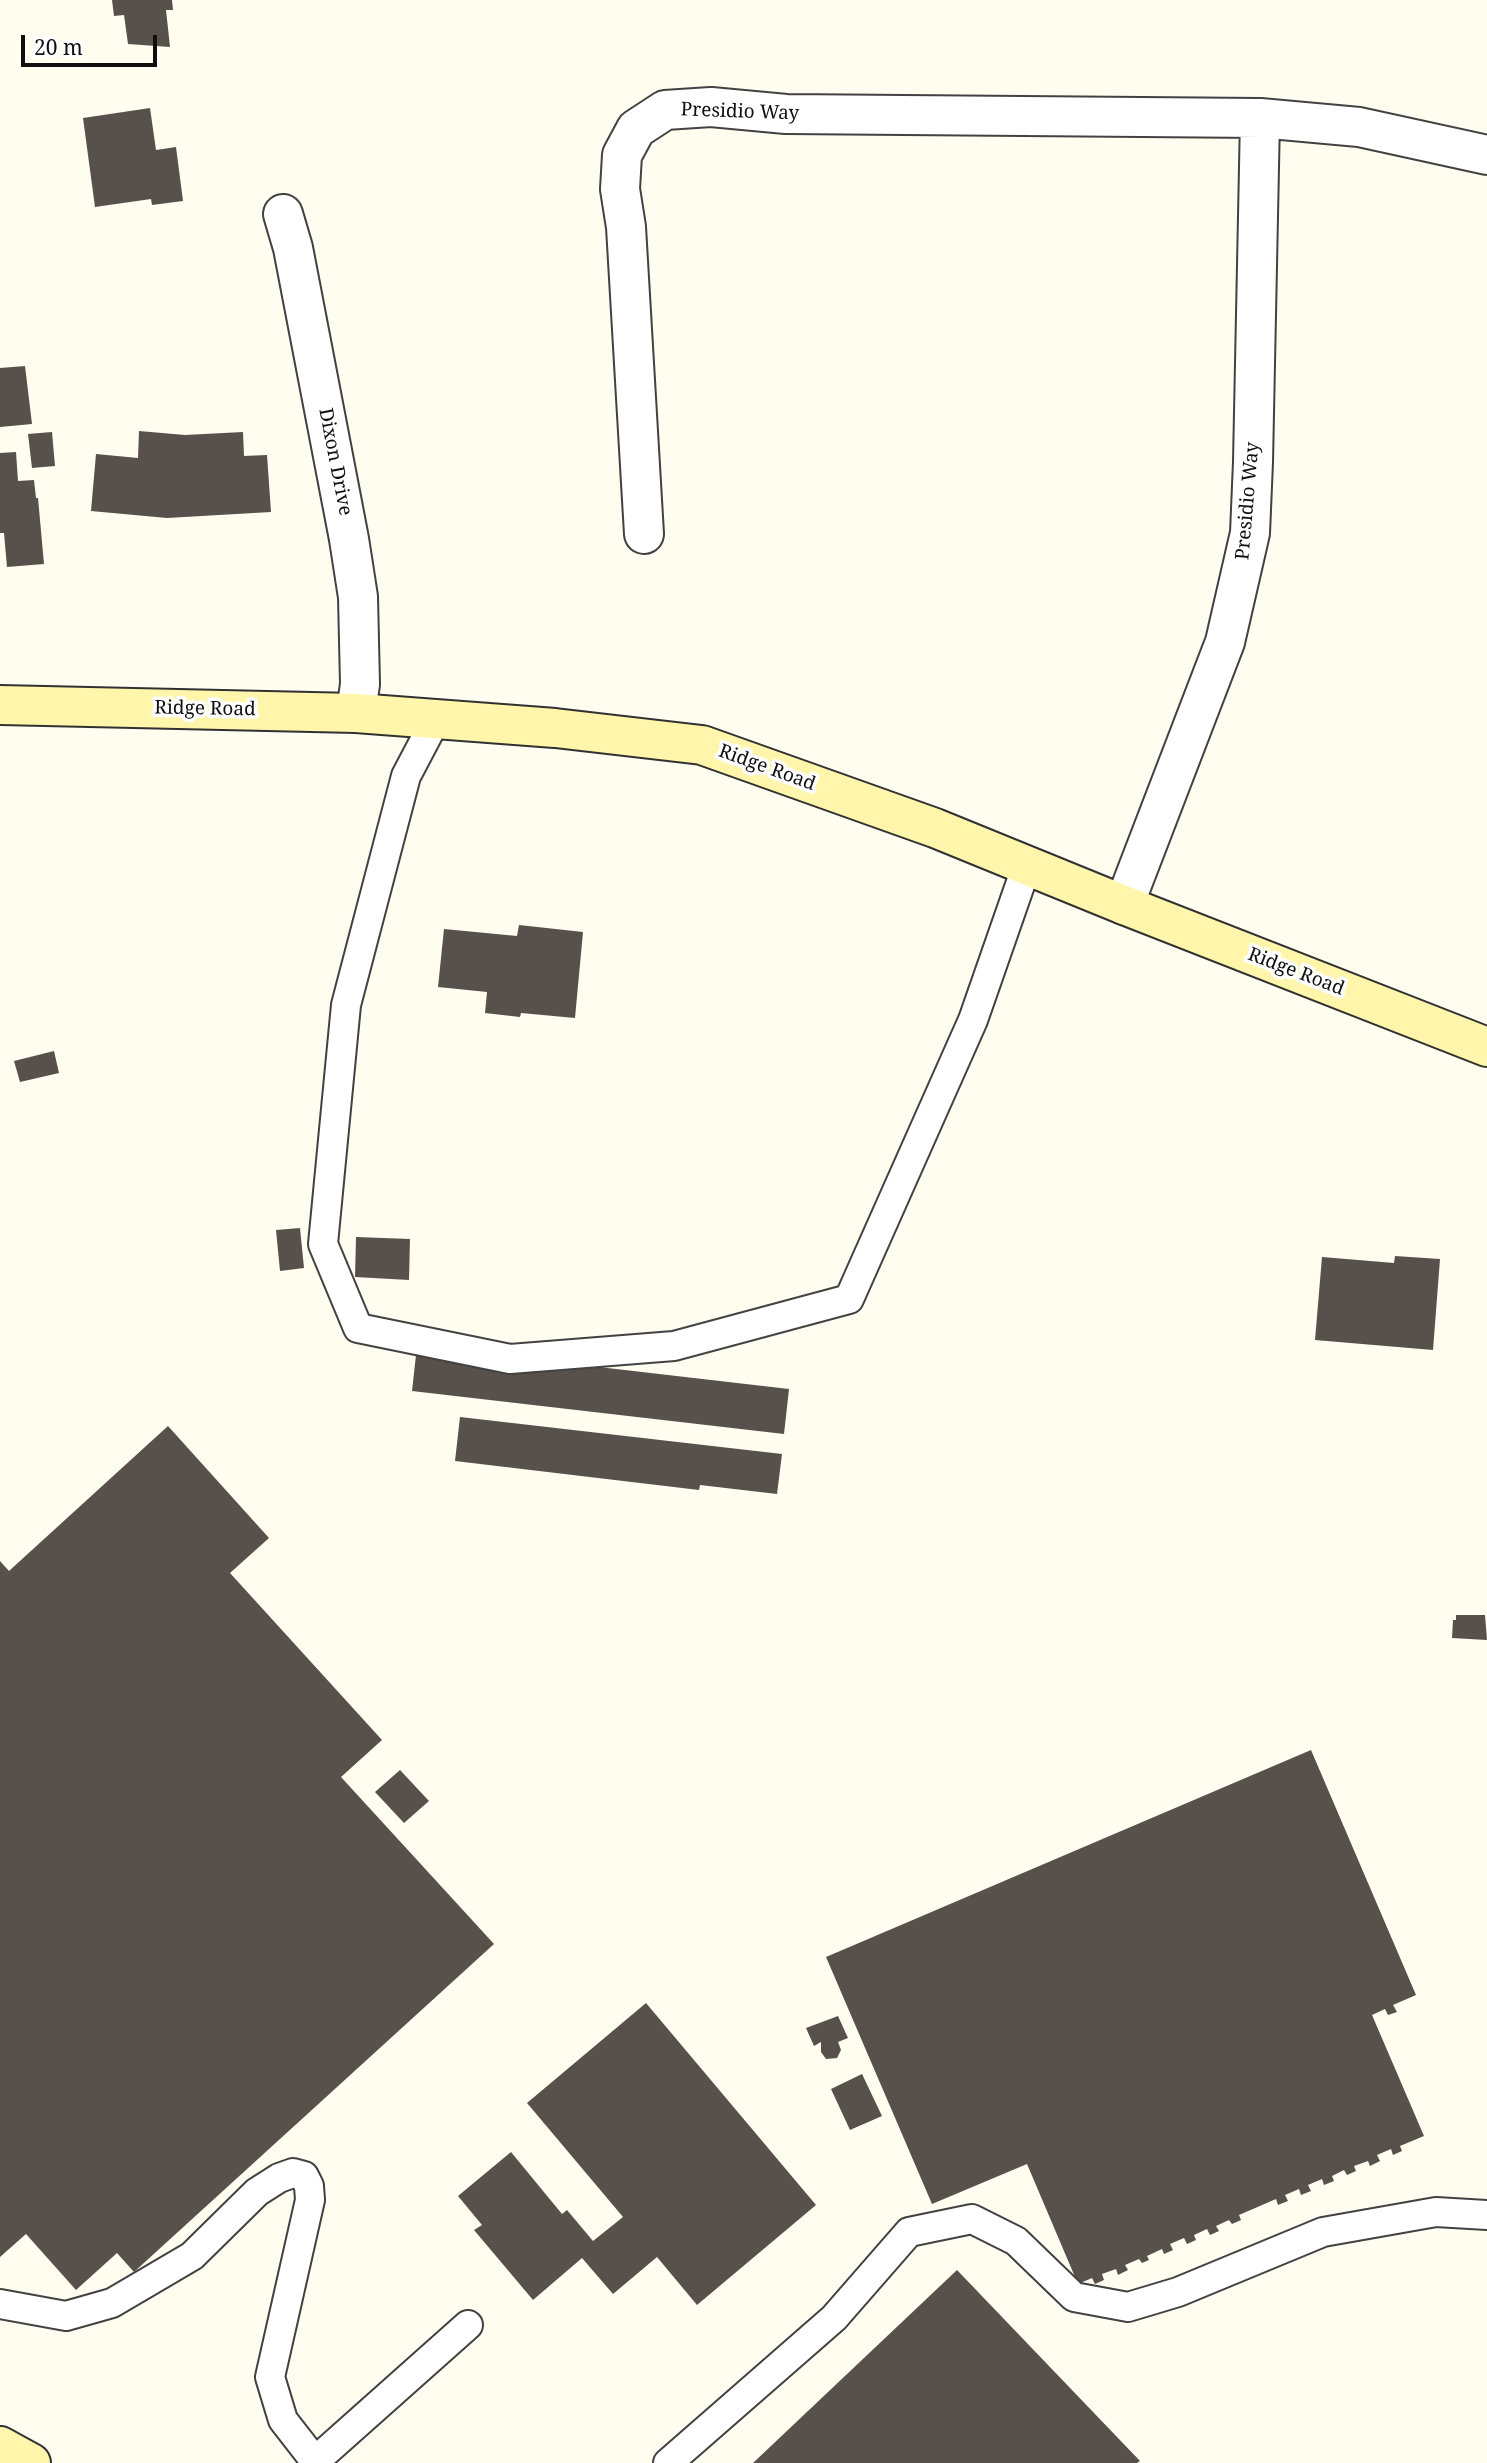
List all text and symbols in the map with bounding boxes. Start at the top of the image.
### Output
scale bar [24,21,161,65]
text: 20 m [34,33,83,61]
street label: Presidio Way [680,99,800,125]
street label: Dixon Drive [313,406,357,518]
street label: Presidio Way [1231,441,1265,561]
street label: Ridge Road [154,697,256,721]
street label: Ridge Road [715,740,819,796]
street label: Ridge Road [1245,943,1347,1001]

